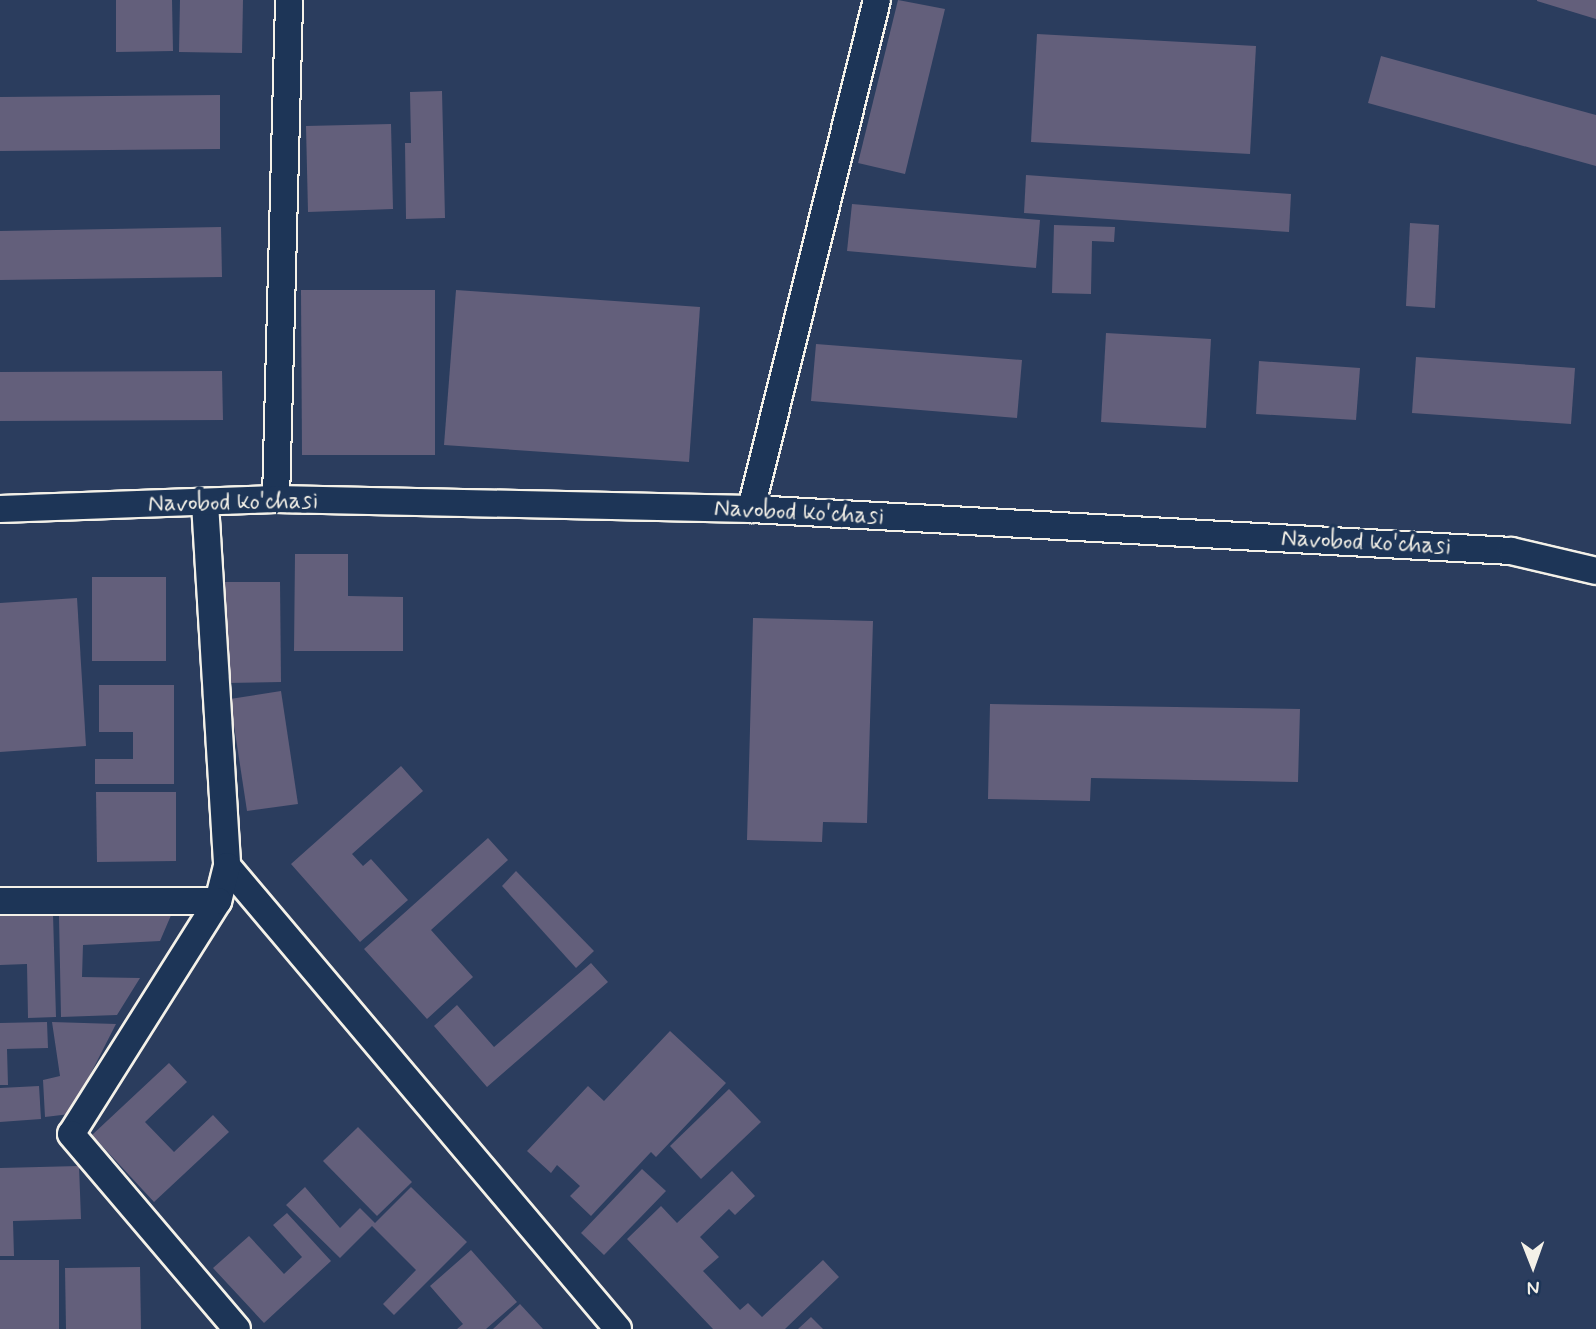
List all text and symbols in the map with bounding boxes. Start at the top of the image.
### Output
street label: Navobod ko'chasi [148,487,318,519]
street label: Navobod ko'chasi [714,494,884,532]
street label: Navobod ko'chasi [1281,524,1451,562]
north arrow [1498,1231,1568,1301]
text: N [1527,1275,1540,1300]

